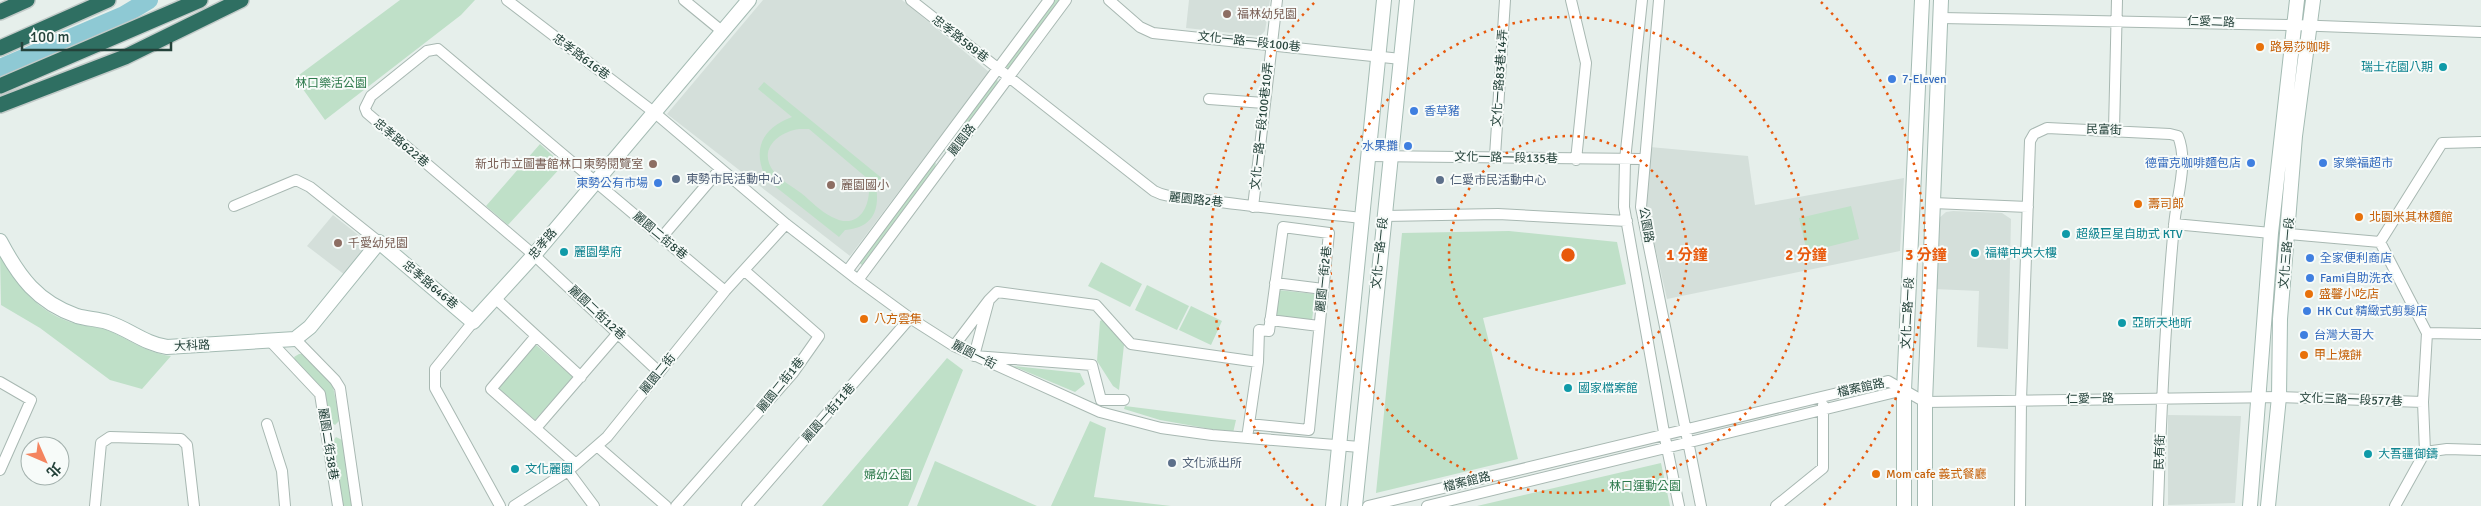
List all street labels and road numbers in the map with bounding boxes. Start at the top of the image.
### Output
street label: 忠孝路589巷 [929,12,991,66]
street label: 仁愛二路 [2187,14,2235,30]
street label: 文化一路一段100巷 [1197,29,1301,55]
street label: 文化一路83巷14弄 [1489,29,1511,127]
street label: 忠孝路616巷 [550,31,612,83]
street label: 文化一路一段100巷10弄 [1248,61,1276,191]
street label: 忠孝路622巷 [370,116,432,170]
street label: 麗園路 [945,121,979,159]
street label: 民富街 [2086,122,2122,138]
street label: 文化一路一段135巷 [1454,150,1558,166]
street label: 麗園路2巷 [1168,190,1224,210]
street label: 公園路 [1635,206,1657,244]
street label: 麗園二街8巷 [630,209,690,263]
street label: 文化一路一段 [1369,216,1391,290]
street label: 文化三路一段 [2276,216,2298,290]
street label: 忠孝路 [526,225,560,263]
street label: 麗園一街2巷 [1313,245,1335,313]
street label: 忠孝路646巷 [399,258,461,312]
street label: 文化二路一段 [1899,277,1917,349]
street label: 麗園二街12巷 [565,283,629,343]
street label: 麗園一街 [949,337,999,373]
street label: 大科路 [174,338,210,354]
street label: 麗園二街 [637,351,679,397]
street label: 麗園二街1巷 [754,354,808,416]
street label: 檔案館路 [1836,376,1886,400]
street label: 麗園一街11巷 [799,381,859,445]
street label: 仁愛一路 [2066,391,2114,407]
street label: 文化三路一段577巷 [2299,391,2403,409]
street label: 麗園二街38巷 [315,407,341,481]
street label: 民有街 [2152,434,2168,470]
street label: 檔案館路 [1442,469,1492,495]

